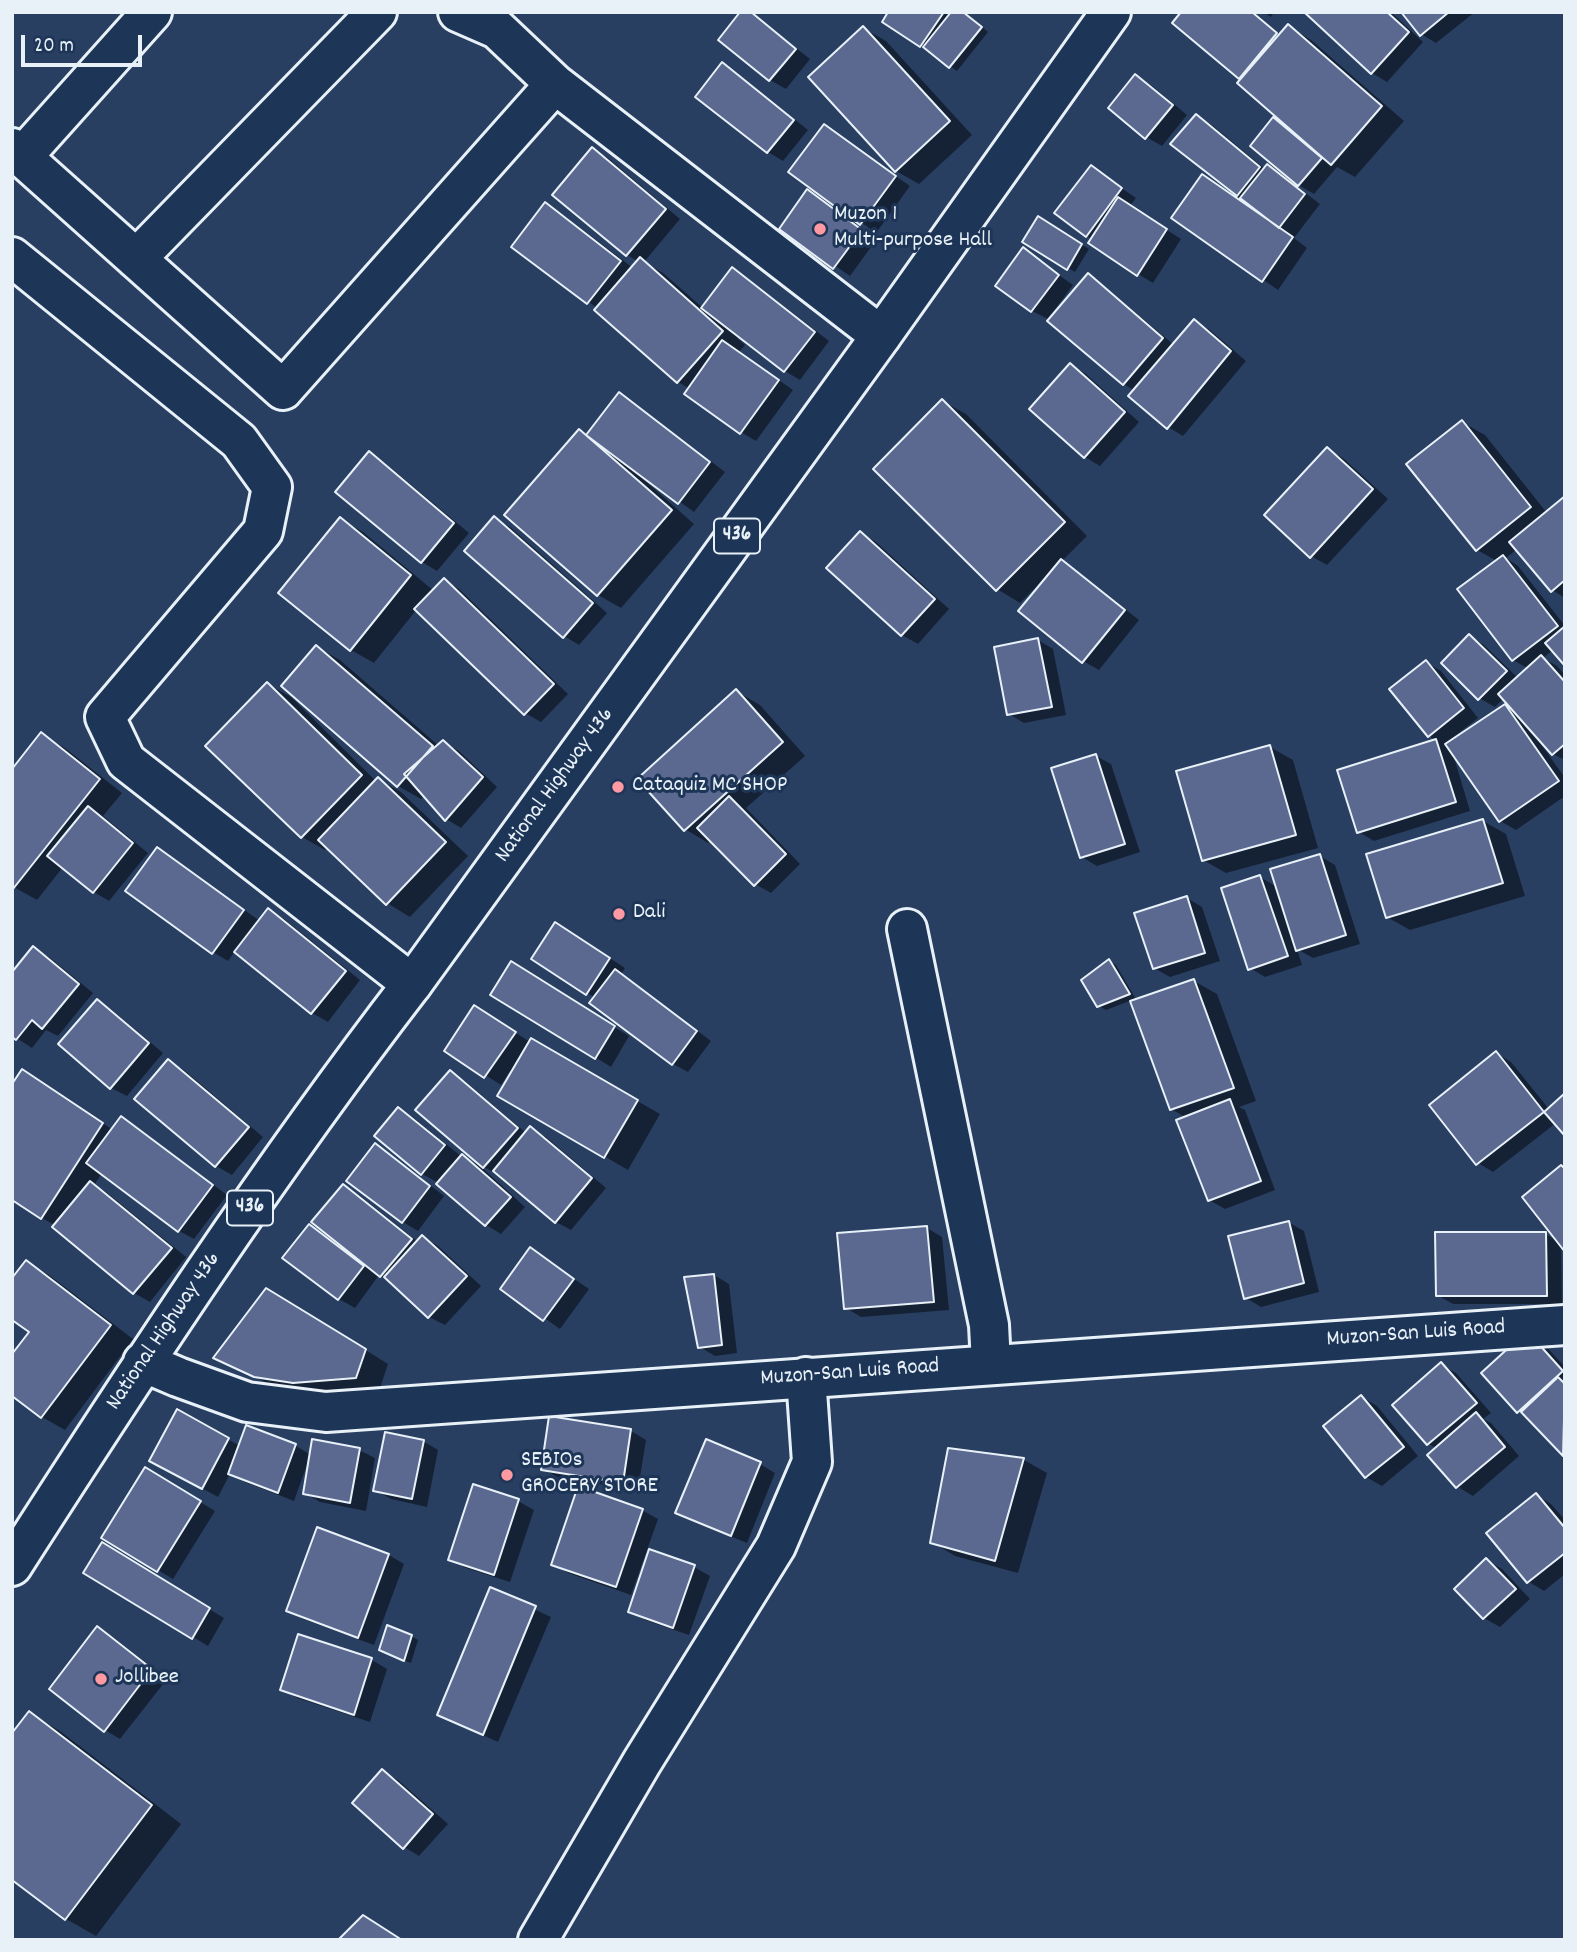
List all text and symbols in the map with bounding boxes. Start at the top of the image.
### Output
scale bar [24,21,145,65]
text: 20 m [34,32,74,62]
place label: Muzon 1 Multi-purpose Hall [834,202,992,256]
marker: Muzon 1 Multi-purpose Hall [812,221,828,237]
road number: 436 [714,518,760,554]
street label: National Highway 436 [490,703,622,869]
place label: Cataquiz MC SHOP [632,773,787,801]
marker: Cataquiz MC SHOP [610,779,626,795]
place label: Dali [633,900,665,928]
marker: Dali [611,906,627,922]
road number: 436 [227,1190,273,1226]
street label: National Highway 436 [102,1248,228,1416]
street label: Muzon-San Luis Road [1326,1315,1506,1355]
street label: Muzon-San Luis Road [760,1354,940,1394]
place label: SEBIOs GROCERY STORE [521,1448,658,1502]
marker: SEBIOs GROCERY STORE [499,1467,515,1483]
place label: Jollibee [115,1665,179,1693]
marker: Jollibee [93,1671,109,1687]

